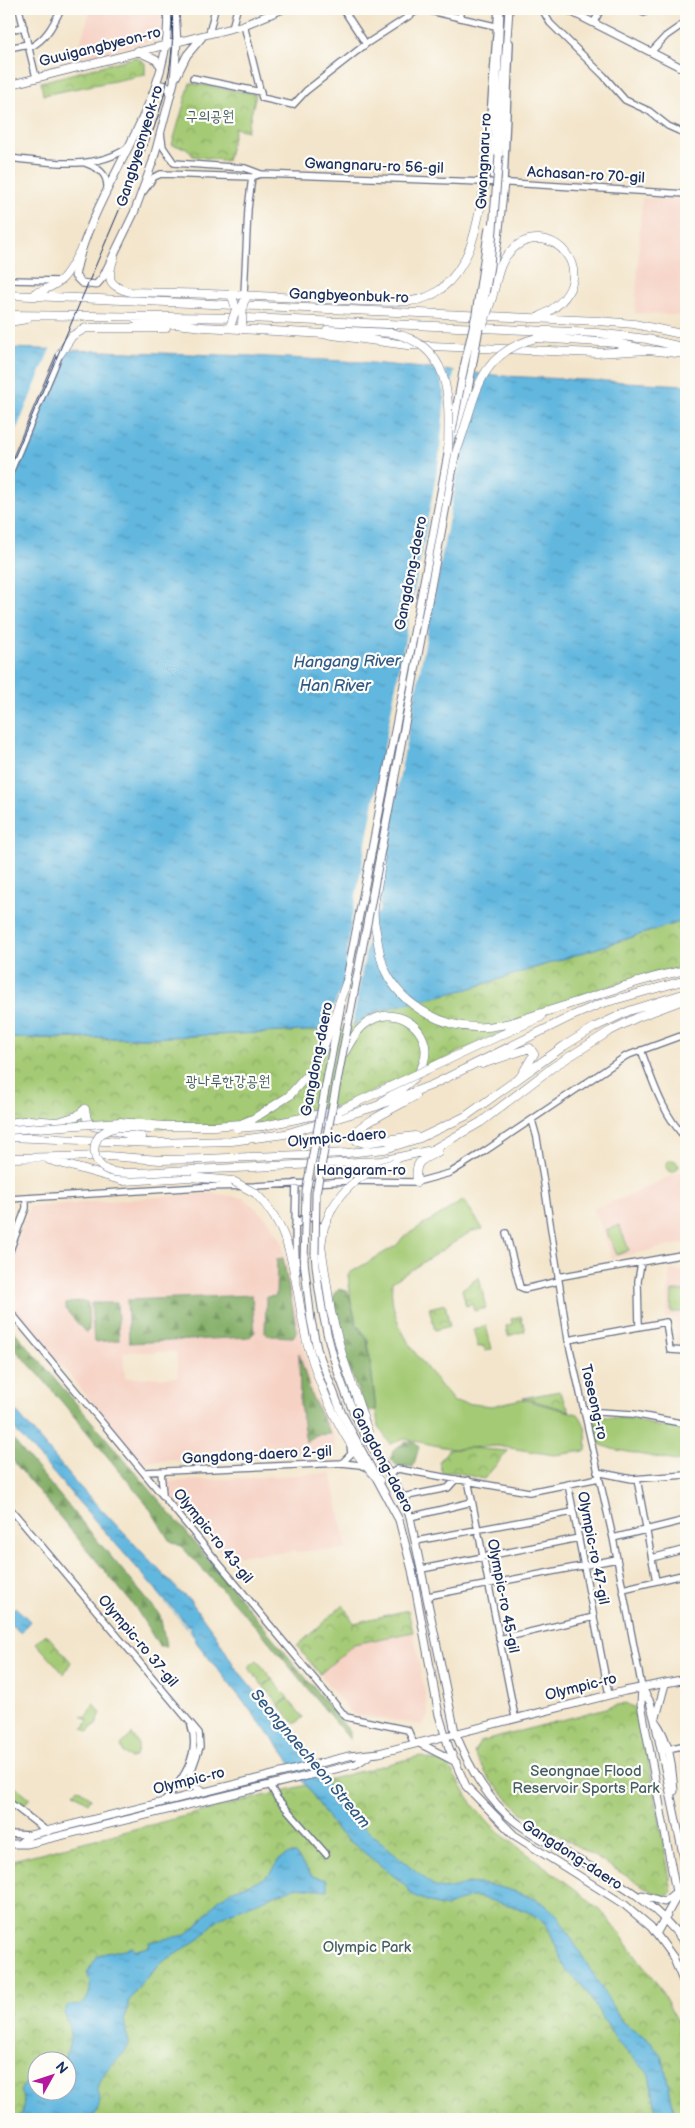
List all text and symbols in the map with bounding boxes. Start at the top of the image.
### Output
street label: Guuigangbyeon-ro [37,23,163,71]
street label: Gangbyeonyeok-ro [112,83,168,209]
park label: 구의공원 [186,107,234,126]
street label: Gwangnaru-ro [472,112,496,210]
street label: Gwangnaru-ro 56-gil [304,154,444,178]
street label: Achasan-ro 70-gil [527,162,645,188]
street label: Gangbyeonbuk-ro [289,284,409,308]
street label: Gangdong-daero [391,514,431,632]
water label: Hangang River [293,652,402,672]
water label: Han River [299,677,372,696]
street label: Gangdong-daero [297,1000,337,1118]
park label: 광나루한강공원 [186,1072,270,1091]
street label: Olympic-daero [287,1124,387,1152]
street label: Hangaram-ro [316,1161,406,1180]
street label: Toseong-ro [576,1362,612,1442]
street label: Gangdong-daero [346,1404,418,1516]
street label: Gangdong-daero 2-gil [182,1442,332,1468]
street label: Olympic-ro 43-gil [169,1485,257,1587]
street label: Olympic-ro 47-gil [573,1490,613,1606]
street label: Olympic-ro 45-gil [483,1537,523,1655]
street label: Olympic-ro 37-gil [94,1591,182,1691]
street label: Olympic-ro [543,1669,619,1705]
water label: Seongnaecheon Stream [246,1686,374,1832]
park label: Seongnae Flood Reservoir Sports Park [512,1762,660,1798]
street label: Olympic-ro [151,1763,227,1799]
street label: Gangdong-daero [518,1815,626,1895]
park label: Olympic Park [323,1938,412,1957]
north arrow [28,2050,78,2100]
text: N [52,2058,71,2077]

